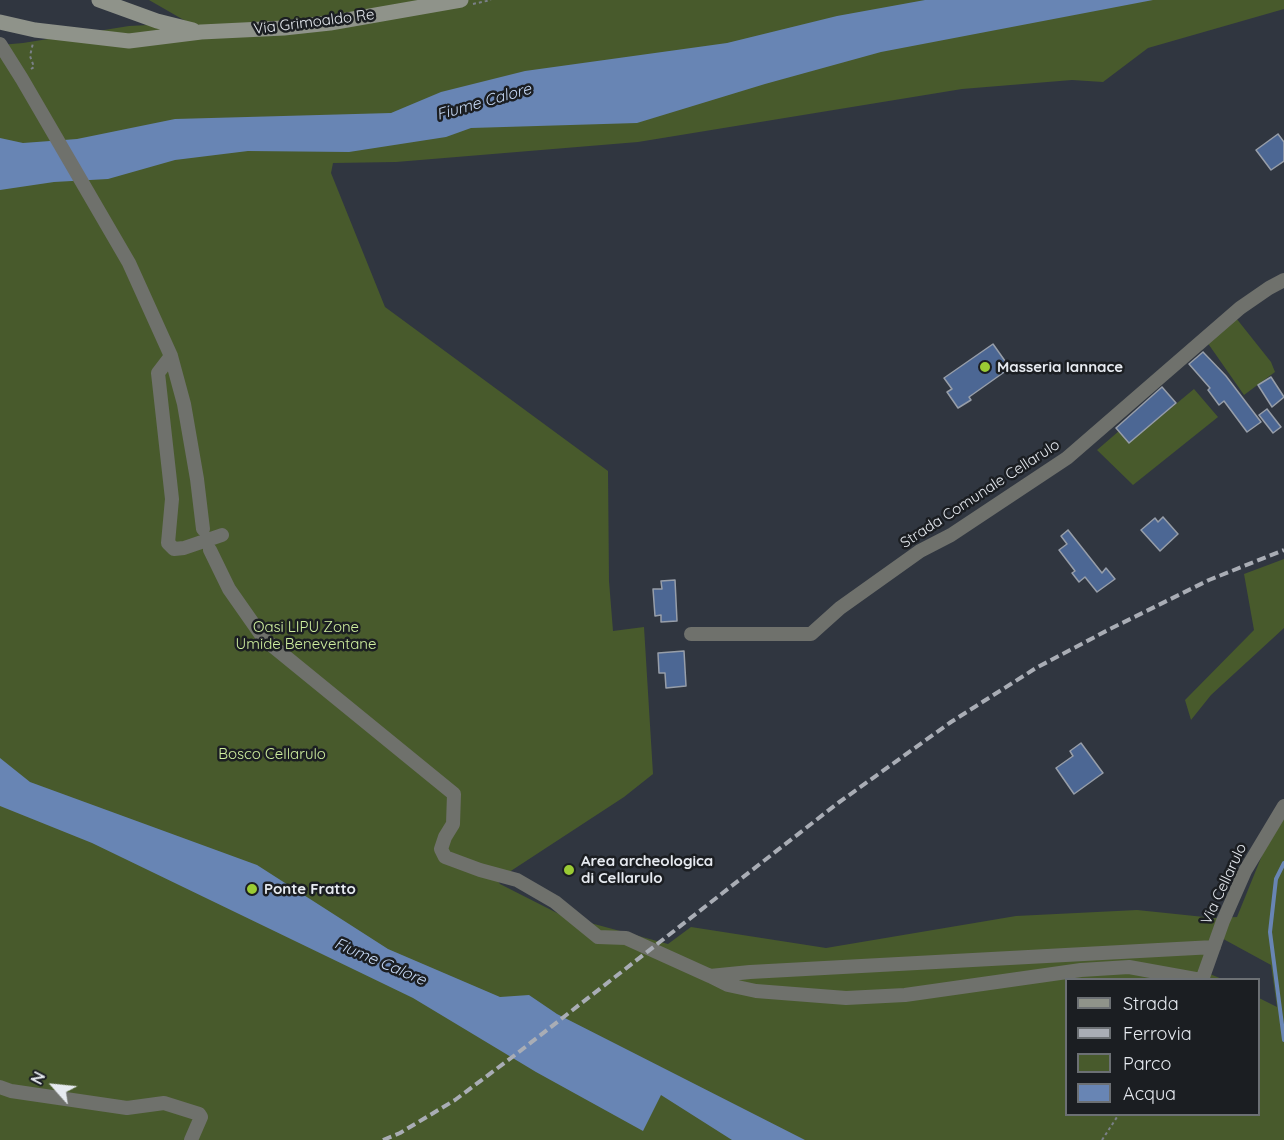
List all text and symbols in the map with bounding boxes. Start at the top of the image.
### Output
street label: Via Grimoaldo Re [253,6,375,38]
water label: Fiume Calore [434,79,534,125]
place label: Masseria Iannace [997,358,1123,376]
marker: Masseria Iannace [978,360,992,374]
street label: Strada Comunale Cellarulo [897,436,1063,552]
park label: Oasi LIPU Zone Umide Beneventane [236,618,376,653]
park label: Bosco Cellarulo [218,745,326,763]
street label: Via Cellarulo [1197,841,1251,927]
place label: Area archeologica di Cellarulo [581,852,713,887]
marker: Area archeologica di Cellarulo [562,863,576,877]
place label: Ponte Fratto [264,880,356,898]
marker: Ponte Fratto [245,882,259,896]
water label: Fiume Calore [331,934,429,990]
legend [1065,978,1260,1116]
text: Strada [1123,992,1179,1015]
text: Ferrovia [1123,1022,1192,1045]
text: Parco [1123,1052,1171,1075]
north arrow [24,1056,84,1116]
text: N [26,1068,50,1088]
text: Acqua [1123,1082,1176,1105]

